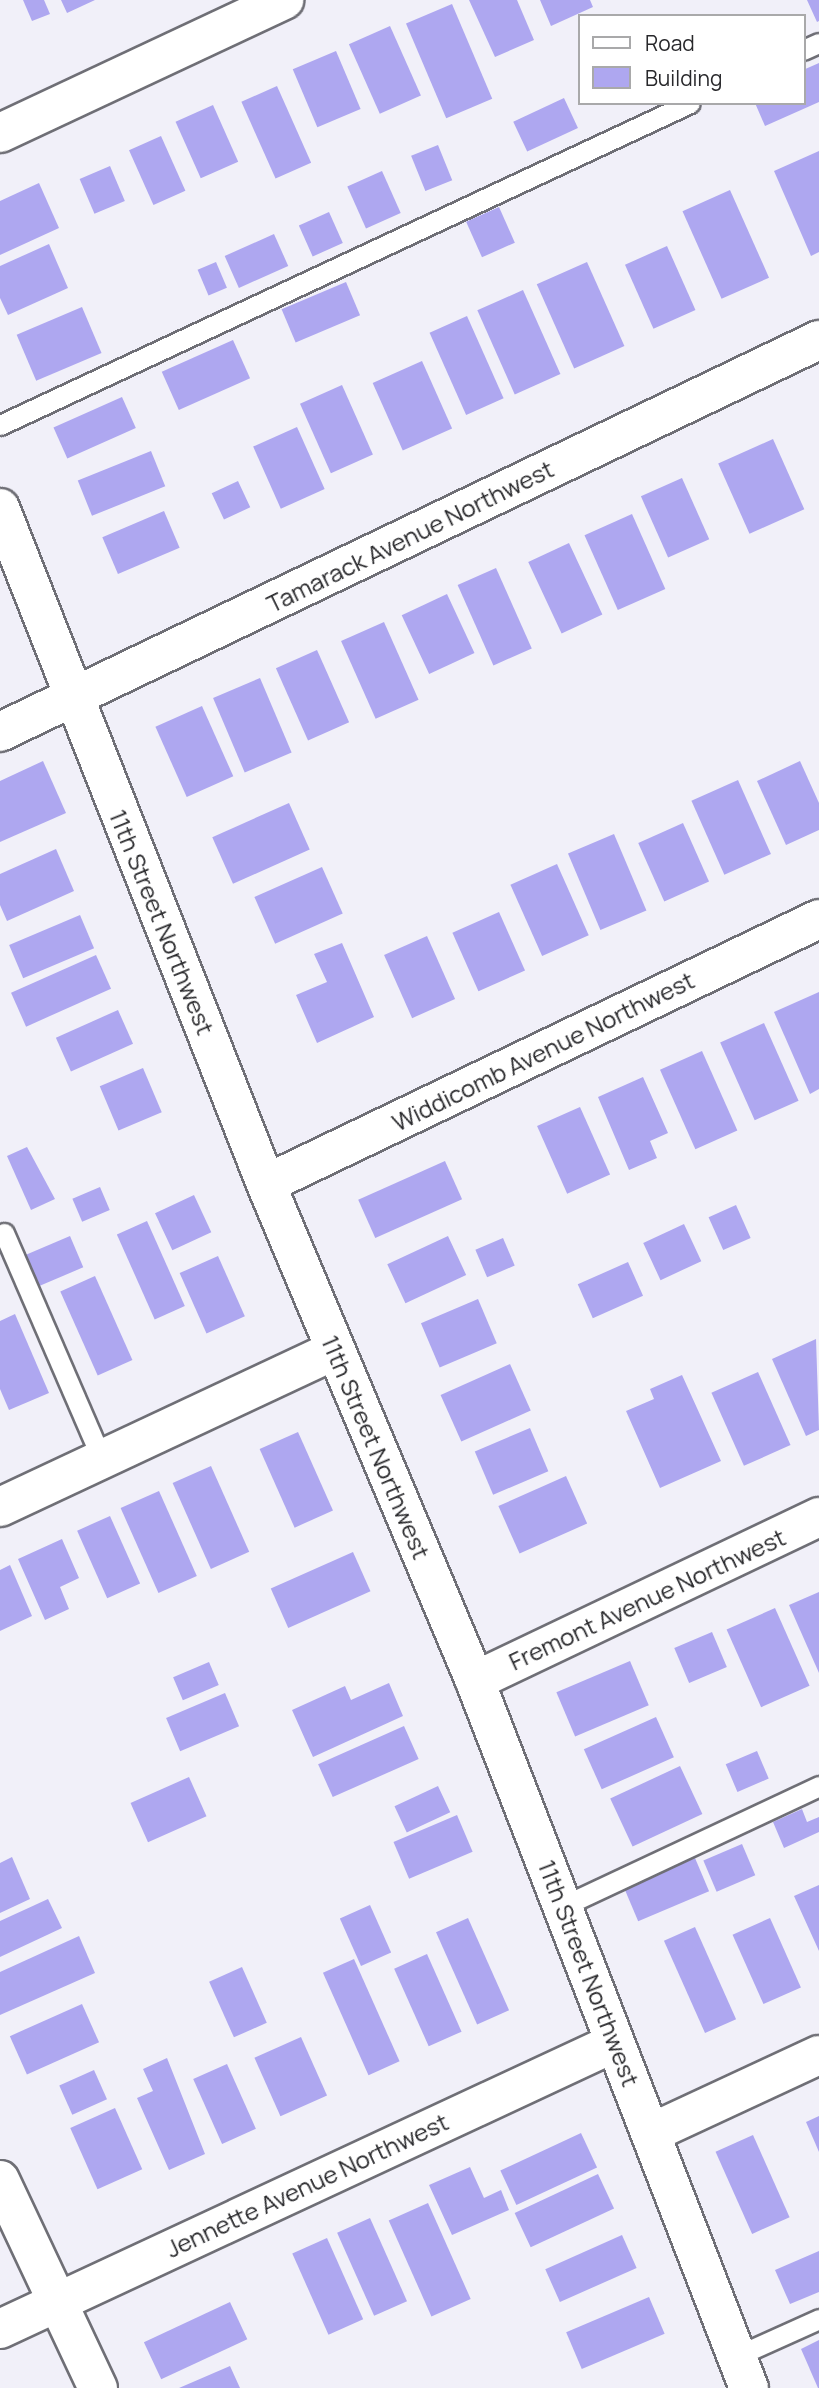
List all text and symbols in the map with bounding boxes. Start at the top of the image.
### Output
legend [578,14,805,105]
text: Road [645,29,695,57]
text: Building [645,64,722,92]
street label: Tamarack Avenue Northwest [262,454,558,618]
street label: 11th Street Northwest [104,805,220,1039]
street label: Widdicomb Avenue Northwest [387,965,699,1137]
street label: 11th Street Northwest [316,1331,436,1563]
street label: Fremont Avenue Northwest [504,1522,790,1676]
street label: 11th Street Northwest [533,1856,645,2090]
street label: Jennette Avenue Northwest [161,2107,453,2263]

